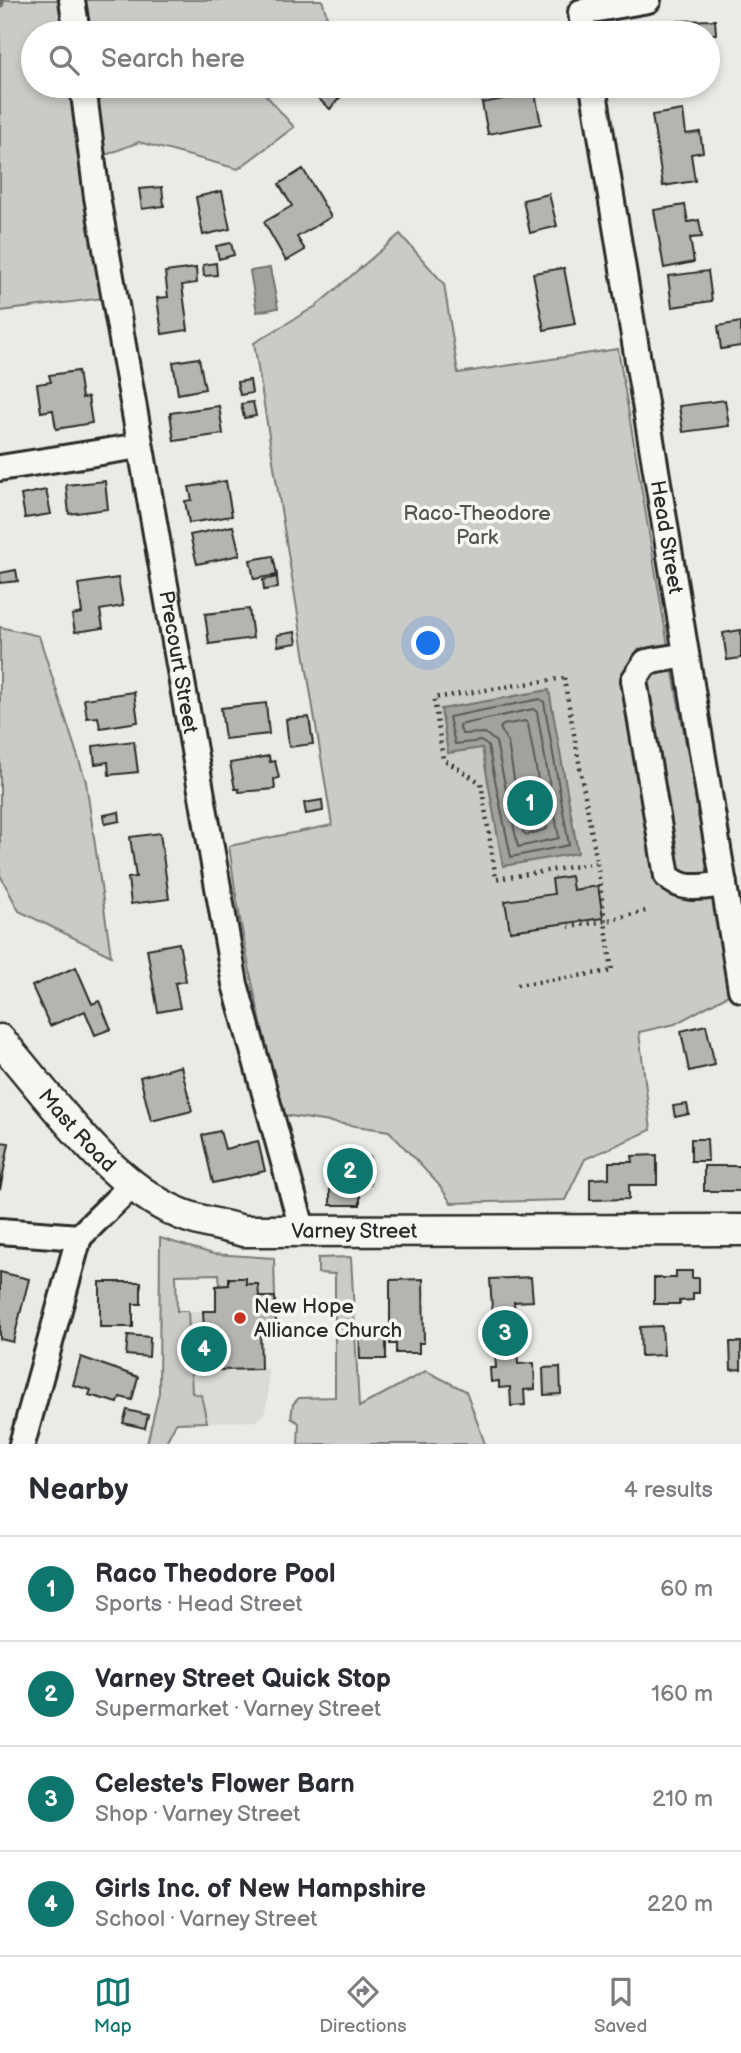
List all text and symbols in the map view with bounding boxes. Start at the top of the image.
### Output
search box [21,21,720,98]
icon: search [45,41,83,79]
text: Search here [101,44,245,75]
street label: Head Street [645,478,688,596]
park label: Raco-Theodore Park [403,501,551,550]
street label: Precourt Street [153,589,203,736]
your location [411,626,445,660]
pin: 1 [507,777,553,829]
street label: Mast Road [33,1084,121,1178]
pin: 2 [327,1145,373,1197]
street label: Varney Street [291,1219,418,1244]
place label: New Hope Alliance Church [254,1294,402,1343]
pin: 3 [482,1307,528,1359]
marker: New Hope Alliance Church [232,1310,248,1326]
pin: 4 [181,1323,227,1375]
text: Nearby [28,1472,128,1508]
text: 4 results [624,1476,713,1504]
text: Raco Theodore Pool [95,1559,336,1590]
text: 1 [46,1575,56,1603]
text: 60 m [660,1575,713,1603]
text: Sports · Head Street [95,1590,303,1618]
text: Varney Street Quick Stop [95,1664,391,1695]
text: 2 [44,1680,58,1708]
text: 160 m [651,1680,713,1708]
text: Supermarket · Varney Street [95,1695,381,1723]
text: Celeste's Flower Barn [95,1769,355,1800]
text: 3 [44,1785,58,1813]
text: 210 m [652,1785,713,1813]
text: Shop · Varney Street [95,1800,300,1828]
text: Girls Inc. of New Hampshire [95,1874,426,1905]
text: 4 [44,1890,58,1918]
text: 220 m [647,1890,713,1918]
text: School · Varney Street [95,1905,317,1933]
tab: Map [94,1973,132,2038]
tab: Directions [319,1973,407,2038]
tab: Saved [594,1973,647,2038]

